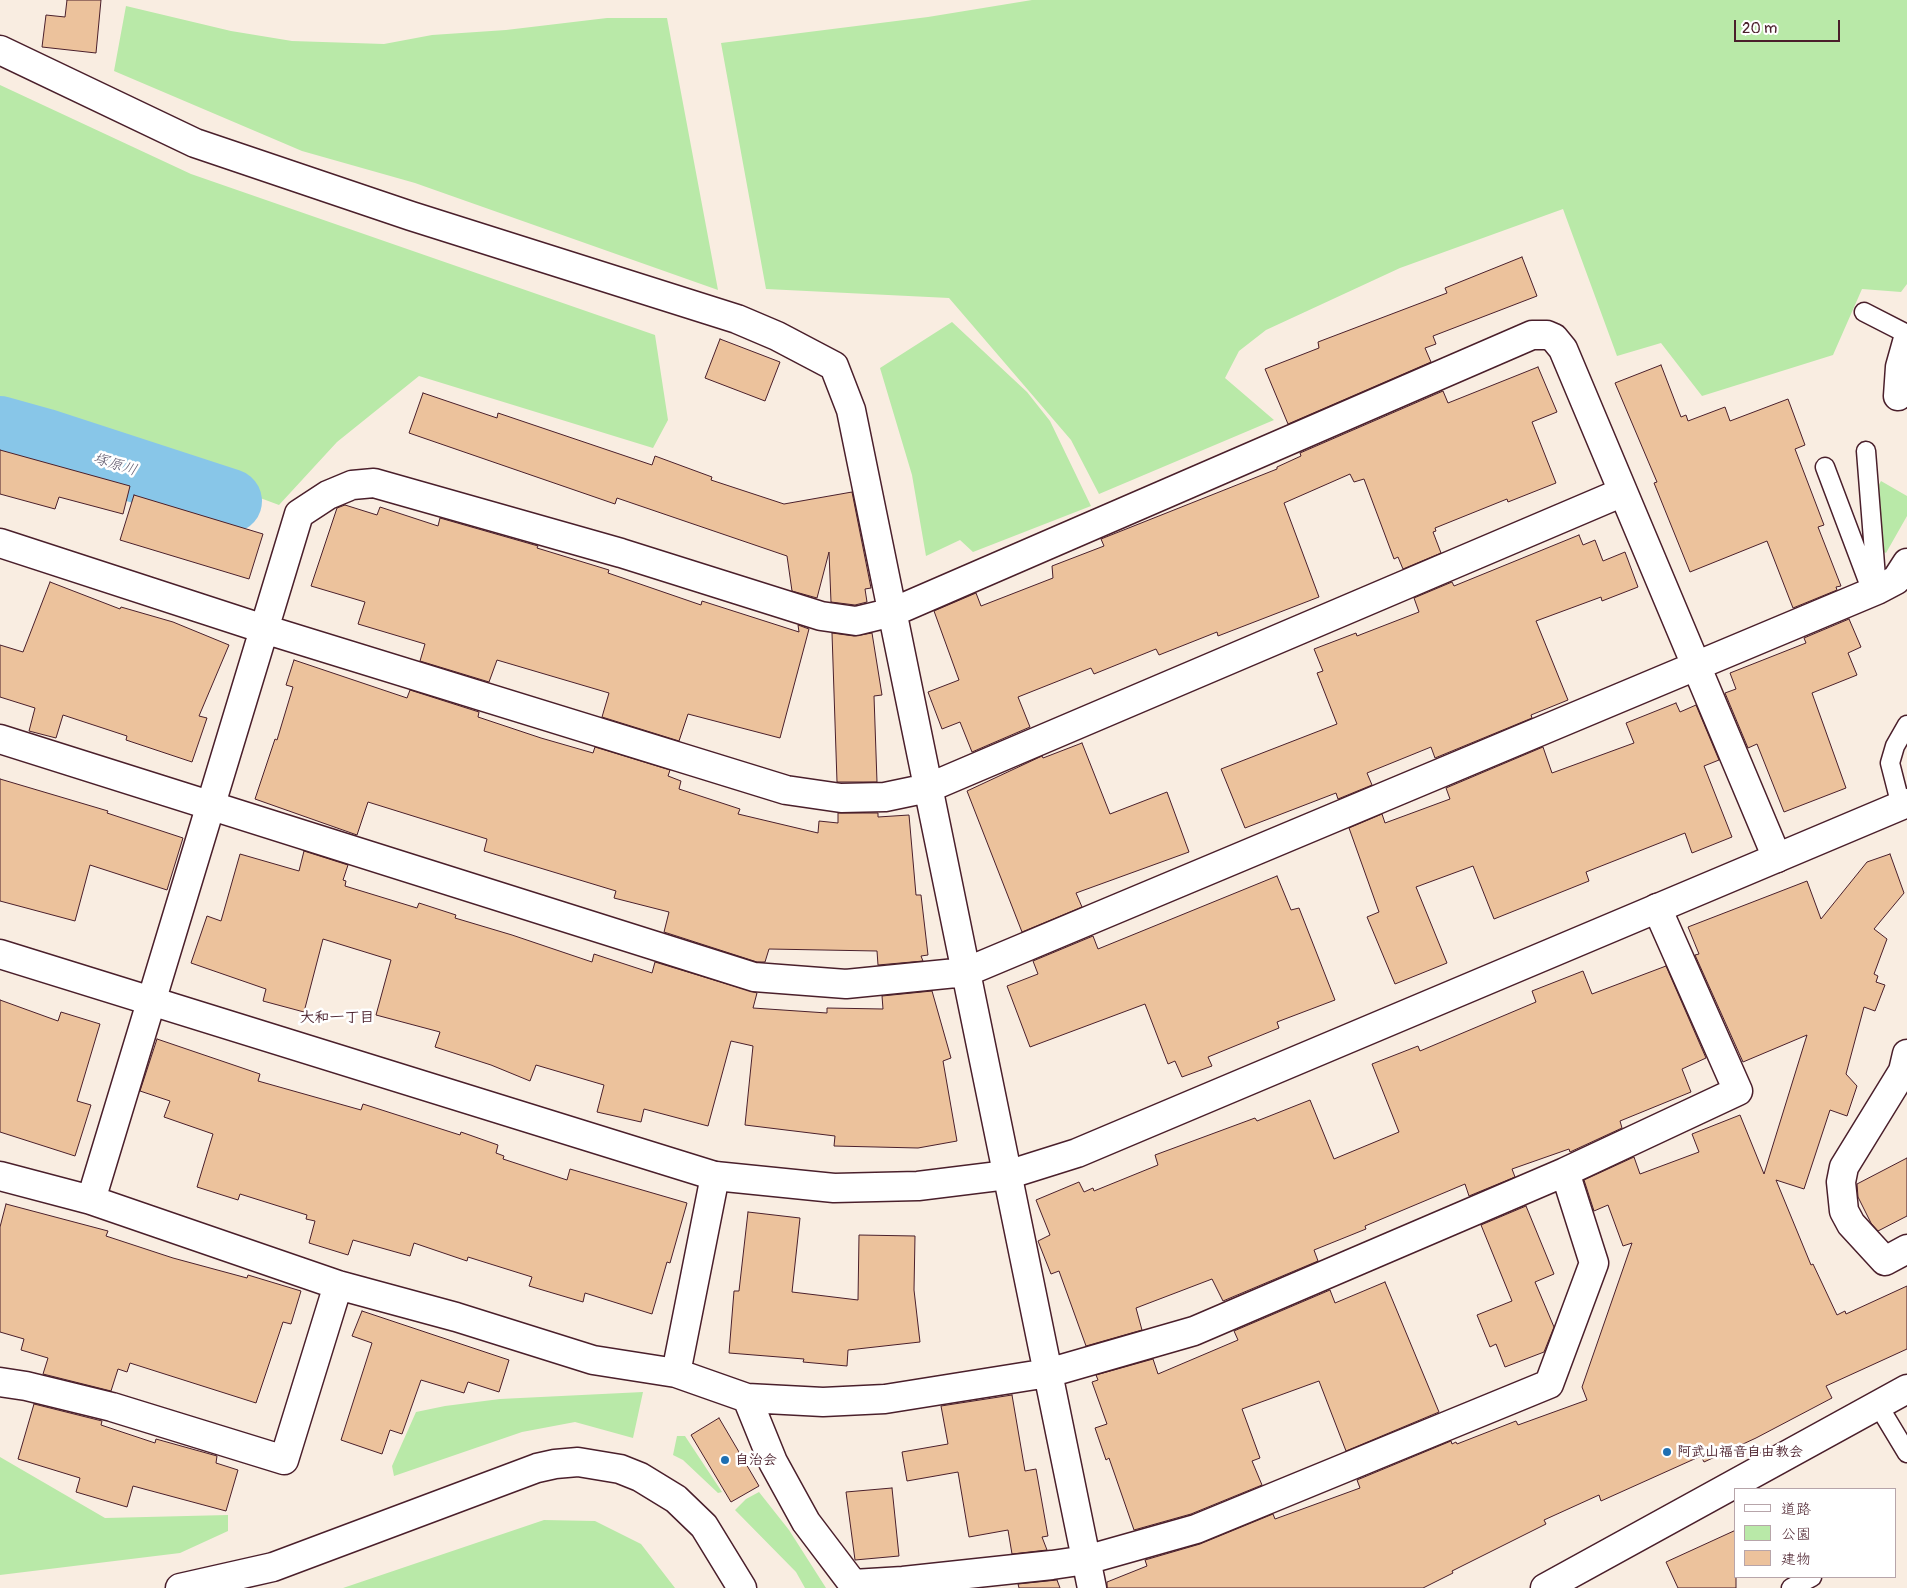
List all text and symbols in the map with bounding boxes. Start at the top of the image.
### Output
scale bar [1737,10,1843,42]
text: 20 m [1742,19,1777,38]
water label: 塚原川 [91,450,139,480]
district label: 大和一丁目 [300,1009,374,1027]
place label: 阿武山福音自由教会 [1677,1444,1803,1460]
marker: 阿武山福音自由教会 [1661,1446,1673,1458]
place label: 自治会 [735,1452,777,1468]
marker: 自治会 [719,1454,731,1466]
legend [1734,1488,1897,1578]
text: 道路 [1781,1500,1811,1519]
text: 公園 [1781,1525,1811,1544]
text: 建物 [1781,1550,1811,1569]

